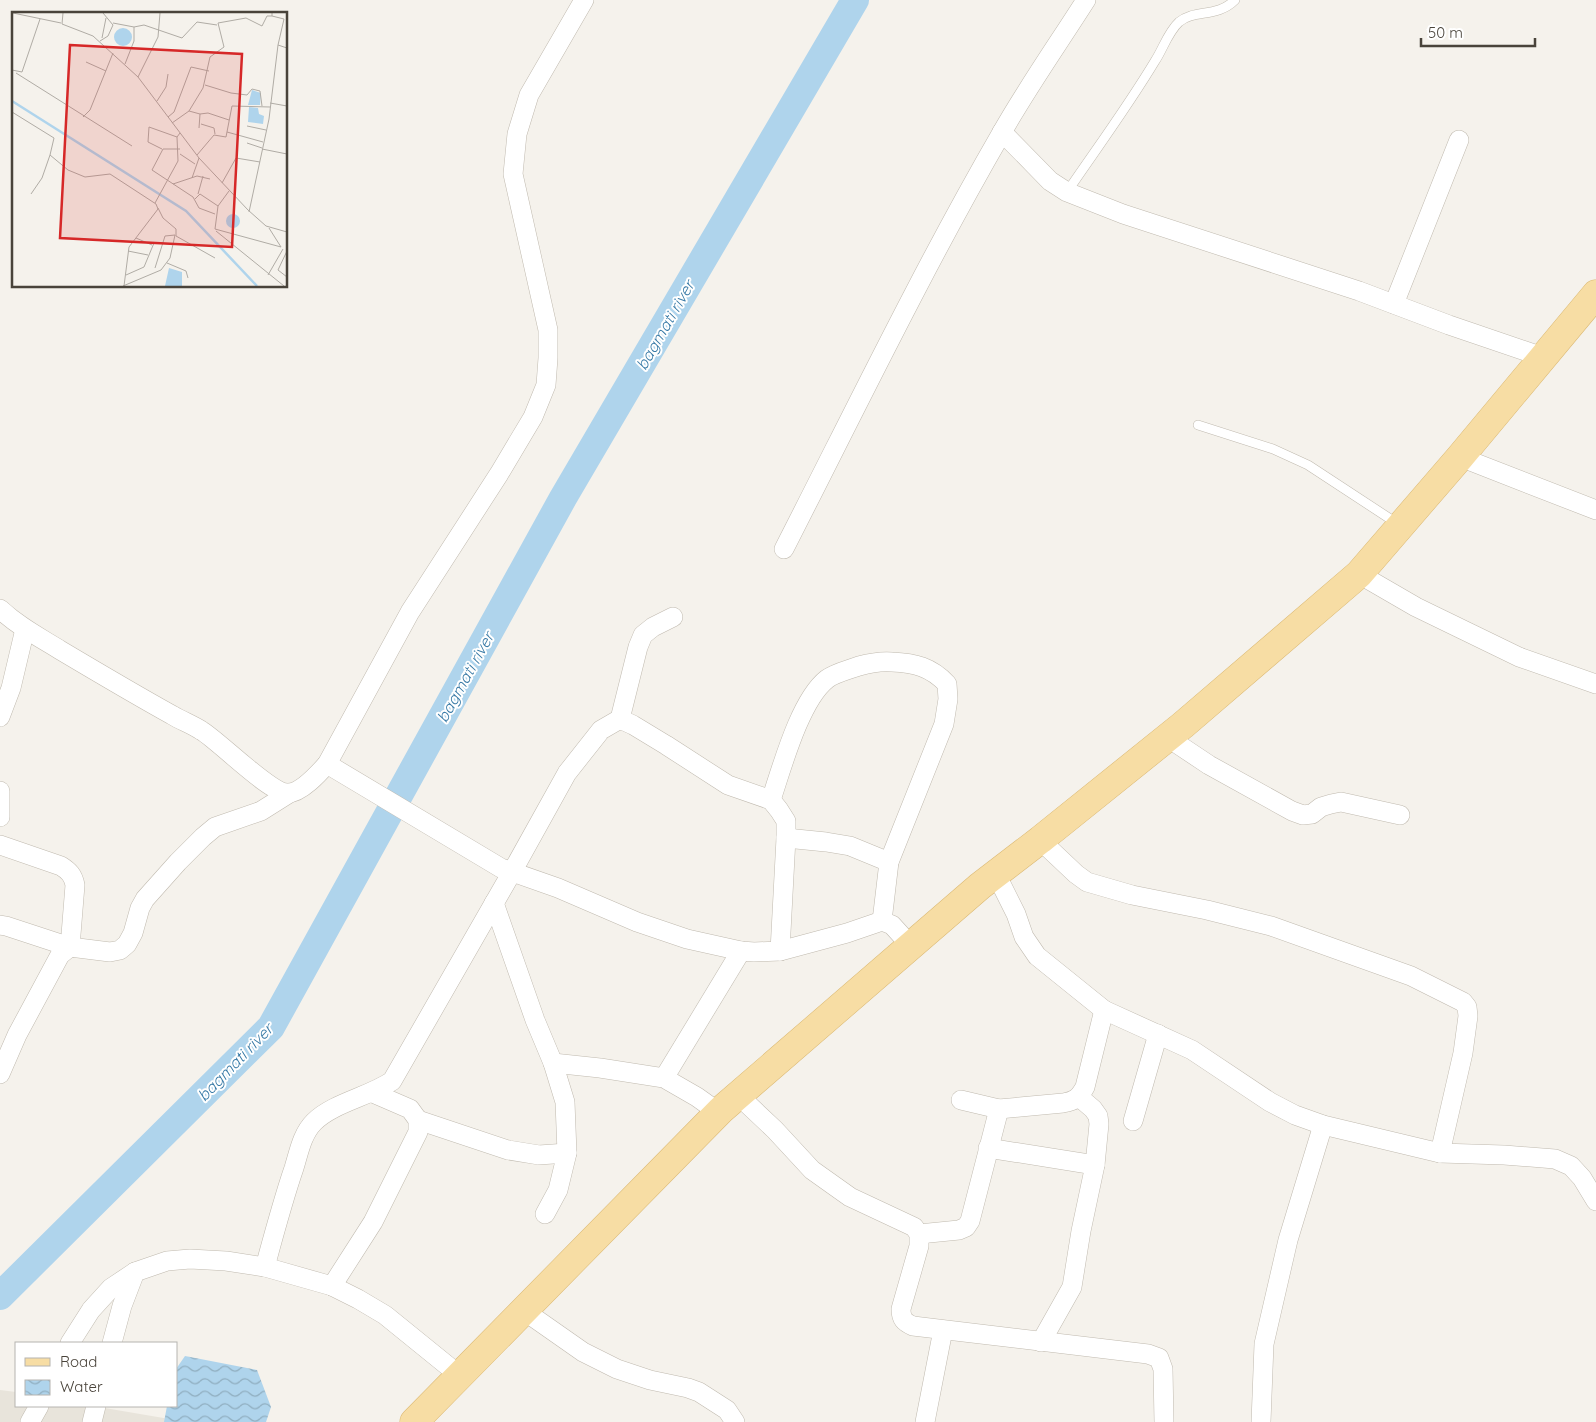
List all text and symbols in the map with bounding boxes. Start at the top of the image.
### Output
inset map [12,12,288,288]
scale bar [1421,15,1535,47]
text: 50 m [1428,23,1463,42]
water label: bagmati river [631,275,700,373]
water label: bagmati river [432,627,499,726]
water label: bagmati river [193,1018,278,1105]
legend [15,1342,178,1407]
text: Road [60,1352,97,1371]
text: Water [60,1377,103,1396]

